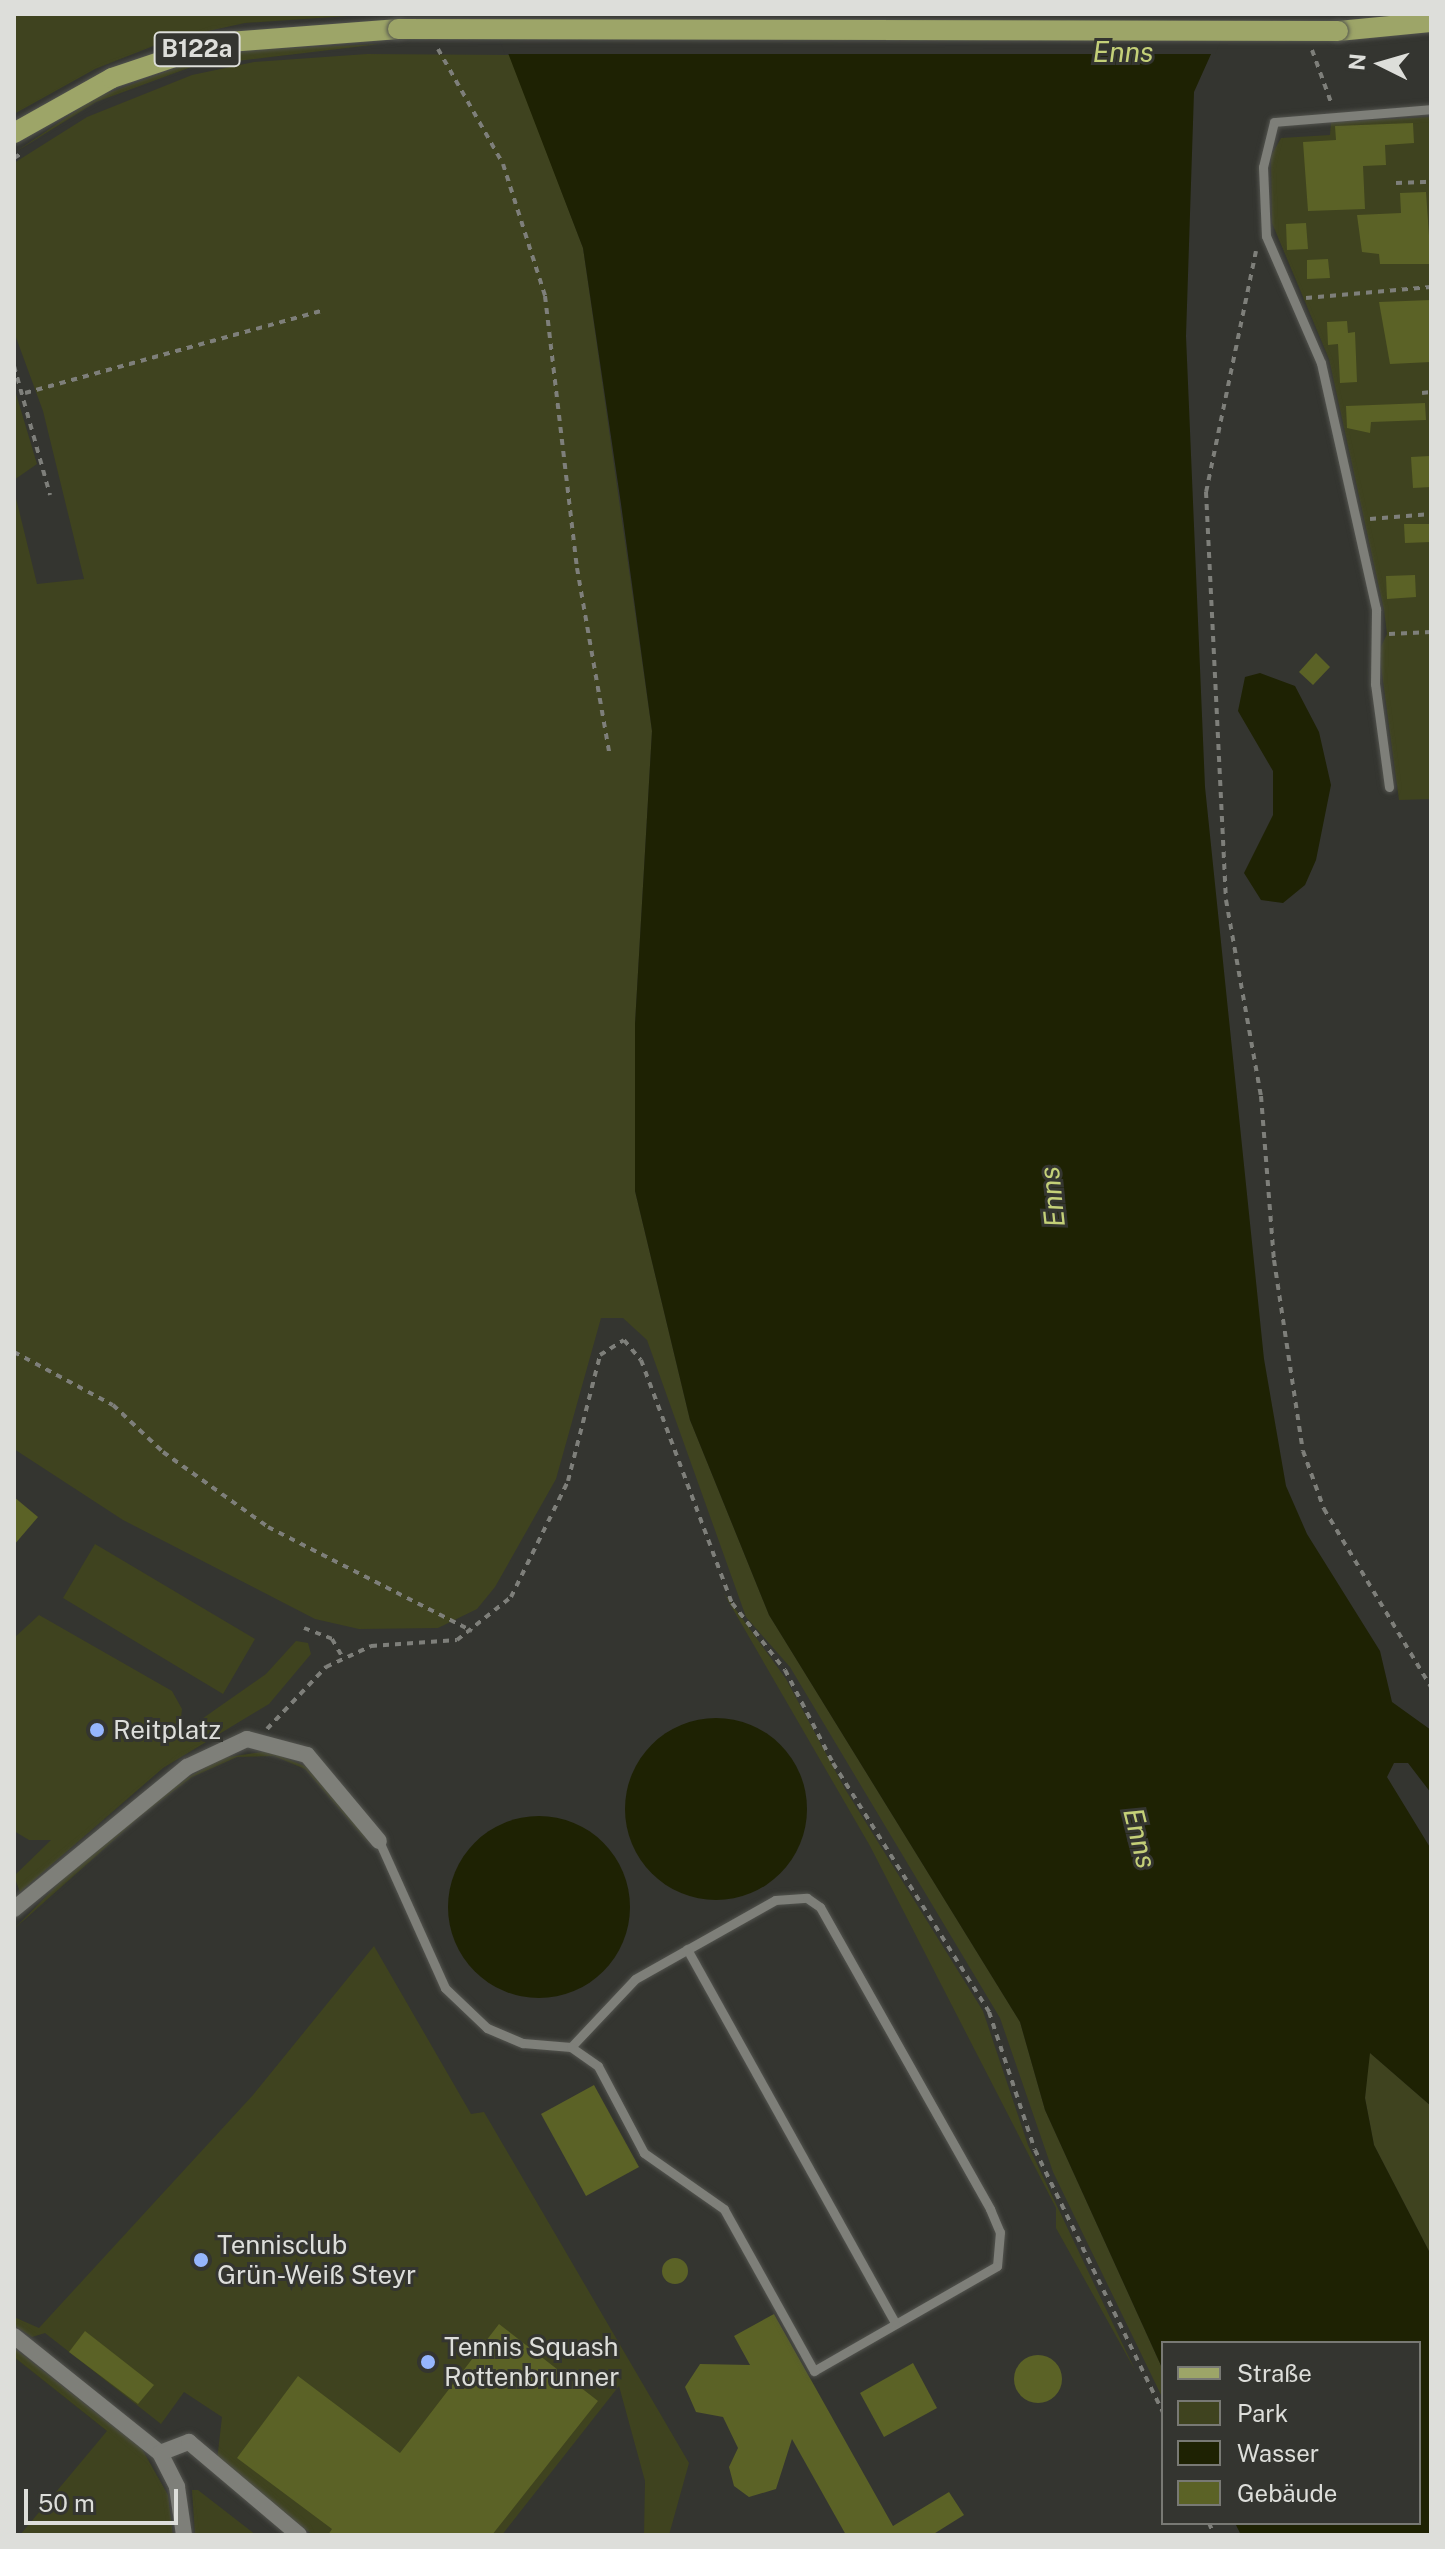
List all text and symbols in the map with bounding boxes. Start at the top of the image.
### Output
north arrow [1341,24,1421,104]
road number: B122a [153,29,241,69]
water label: Enns [1092,35,1154,69]
text: N [1343,52,1371,72]
water label: Enns [1032,1165,1072,1229]
place label: Reitplatz [113,1714,221,1746]
marker: Reitplatz [88,1721,106,1739]
water label: Enns [1116,1804,1164,1872]
place label: Tennisclub Grün-Weiß Steyr [217,2229,416,2290]
marker: Tennisclub Grün-Weiß Steyr [192,2251,210,2269]
place label: Tennis Squash Rottenbrunner [444,2331,619,2392]
legend [1161,2341,1421,2525]
marker: Tennis Squash Rottenbrunner [419,2353,437,2371]
text: Straße [1237,2359,1312,2387]
text: Park [1237,2399,1288,2427]
text: Wasser [1237,2439,1319,2467]
scale bar [28,2473,182,2523]
text: Gebäude [1237,2479,1337,2507]
text: 50 m [38,2489,95,2517]

